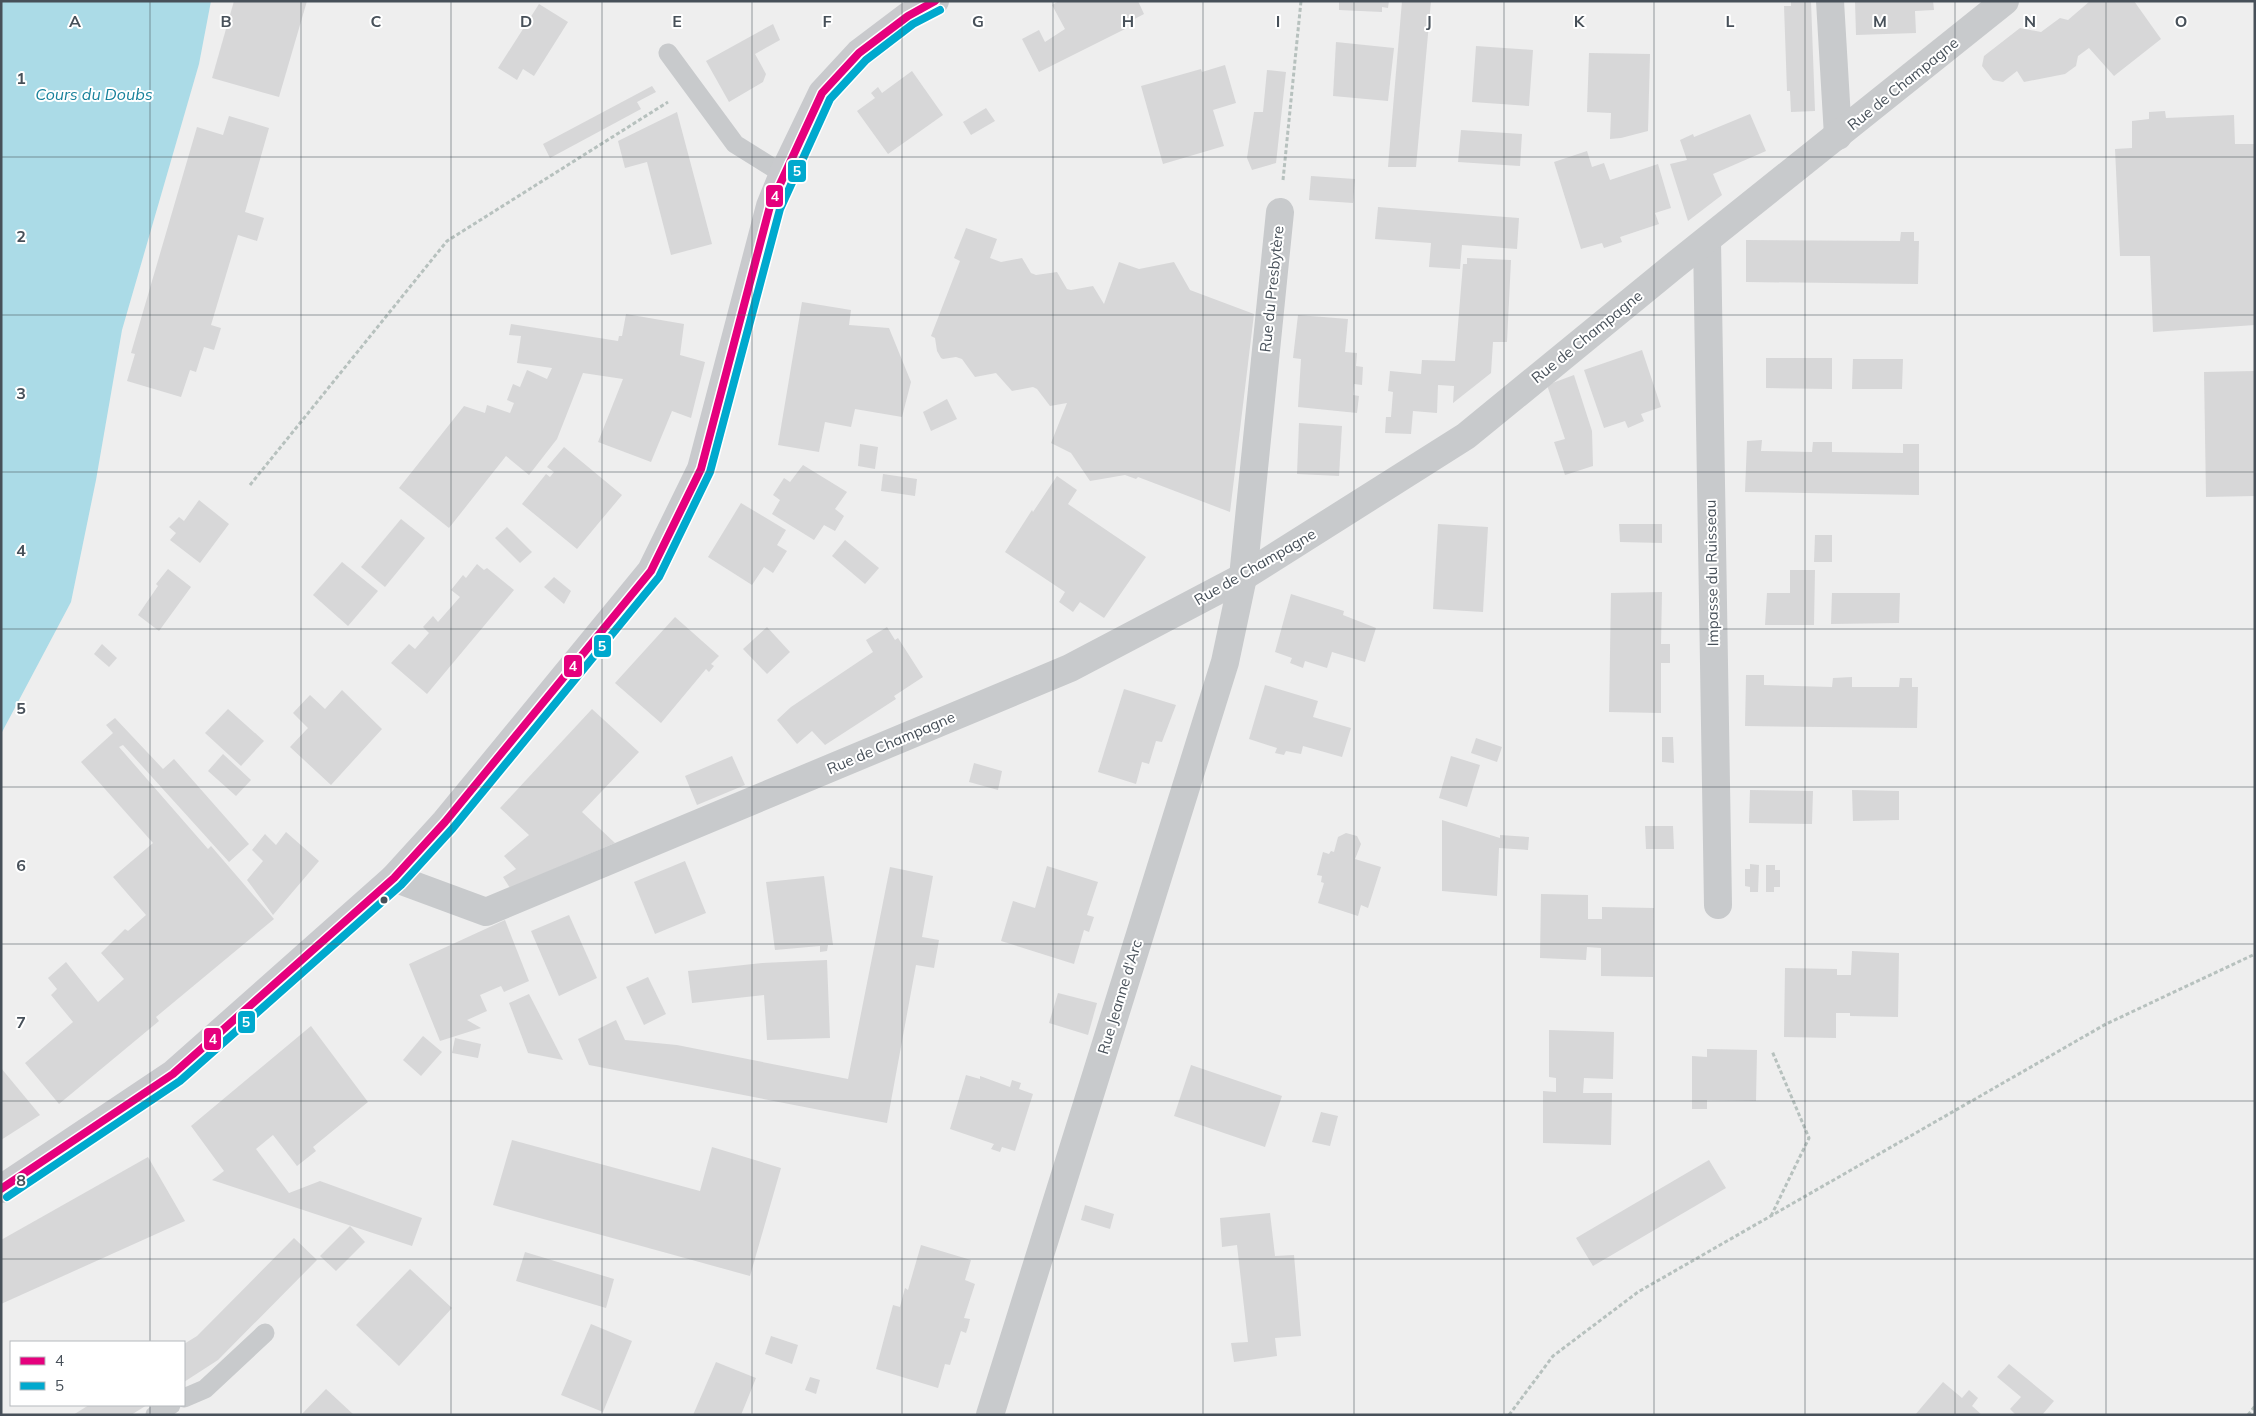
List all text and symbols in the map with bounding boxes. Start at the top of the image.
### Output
text: A [69,11,81,31]
text: B [220,11,232,31]
text: C [371,11,382,31]
text: D [520,11,532,31]
text: E [672,11,682,31]
text: F [822,11,832,31]
text: G [972,11,984,31]
text: H [1122,11,1134,31]
text: I [1276,11,1280,31]
text: J [1426,11,1432,31]
text: K [1574,11,1586,31]
text: L [1726,11,1735,31]
text: M [1873,11,1887,31]
text: N [2024,11,2036,31]
text: O [2175,11,2187,31]
street label: Rue de Champagne [1843,33,1962,134]
text: 1 [16,68,26,88]
water label: Cours du Doubs [35,84,153,104]
line badge: 5 [787,159,807,183]
text: 5 [793,162,801,180]
line badge: 4 [765,184,784,208]
text: 4 [771,187,780,205]
street label: Rue du Presbytère [1255,225,1288,353]
text: 2 [16,226,26,246]
street label: Rue de Champagne [1527,286,1646,387]
text: 3 [16,383,26,403]
street label: Impasse du Ruisseau [1701,499,1722,647]
street label: Rue de Champagne [1191,524,1319,609]
text: 4 [16,540,26,560]
line badge: 5 [593,634,612,658]
text: 5 [598,637,606,655]
line badge: 4 [563,654,583,678]
text: 4 [569,657,578,675]
text: 5 [16,698,26,718]
street label: Rue de Champagne [824,707,958,778]
text: 6 [16,855,26,875]
unlabelled marker [379,895,389,905]
street label: Rue Jeanne d'Arc [1093,937,1146,1057]
line badge: 5 [237,1010,256,1034]
text: 7 [16,1012,26,1032]
text: 5 [242,1013,250,1031]
line badge: 4 [203,1027,222,1051]
text: 4 [209,1030,218,1048]
text: 8 [16,1170,26,1190]
legend [10,1341,185,1406]
text: 4 [55,1351,64,1370]
text: 5 [55,1376,64,1395]

